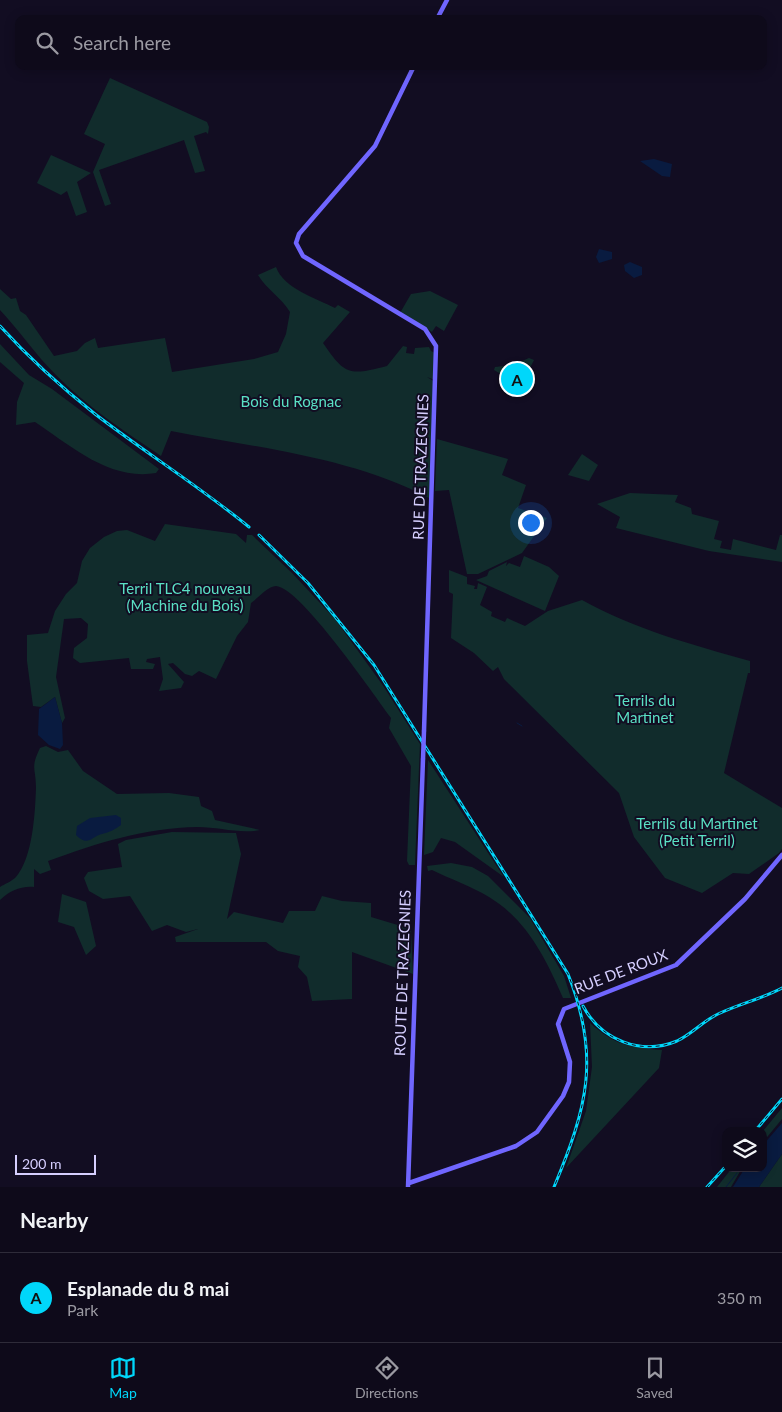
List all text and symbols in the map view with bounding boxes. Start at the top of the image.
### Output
search box [15,15,767,70]
icon: search [33,29,61,57]
text: Search here [73,31,171,54]
pin: A [501,360,533,398]
park label: Bois du Rognac [241,392,341,410]
street label: RUE DE TRAZEGNIES [408,394,432,540]
your location [518,510,544,536]
park label: Terril TLC4 nouveau (Machine du Bois) [119,579,251,614]
park label: Terrils du Martinet [615,691,675,726]
park label: Terrils du Martinet (Petit Terril) [636,814,758,849]
street label: ROUTE DE TRAZEGNIES [390,889,414,1056]
street label: RUE DE ROUX [571,945,670,997]
map controls [722,1127,767,1172]
button: layers [722,1127,767,1172]
scale bar [15,1152,96,1175]
text: 200 m [22,1155,61,1172]
text: Nearby [20,1207,88,1232]
text: Esplanade du 8 mai [67,1277,229,1300]
text: A [30,1288,42,1307]
text: 350 m [717,1288,762,1307]
text: Park [67,1300,98,1319]
tab: Map [109,1354,137,1401]
tab: Directions [355,1354,418,1401]
tab: Saved [636,1354,673,1401]

